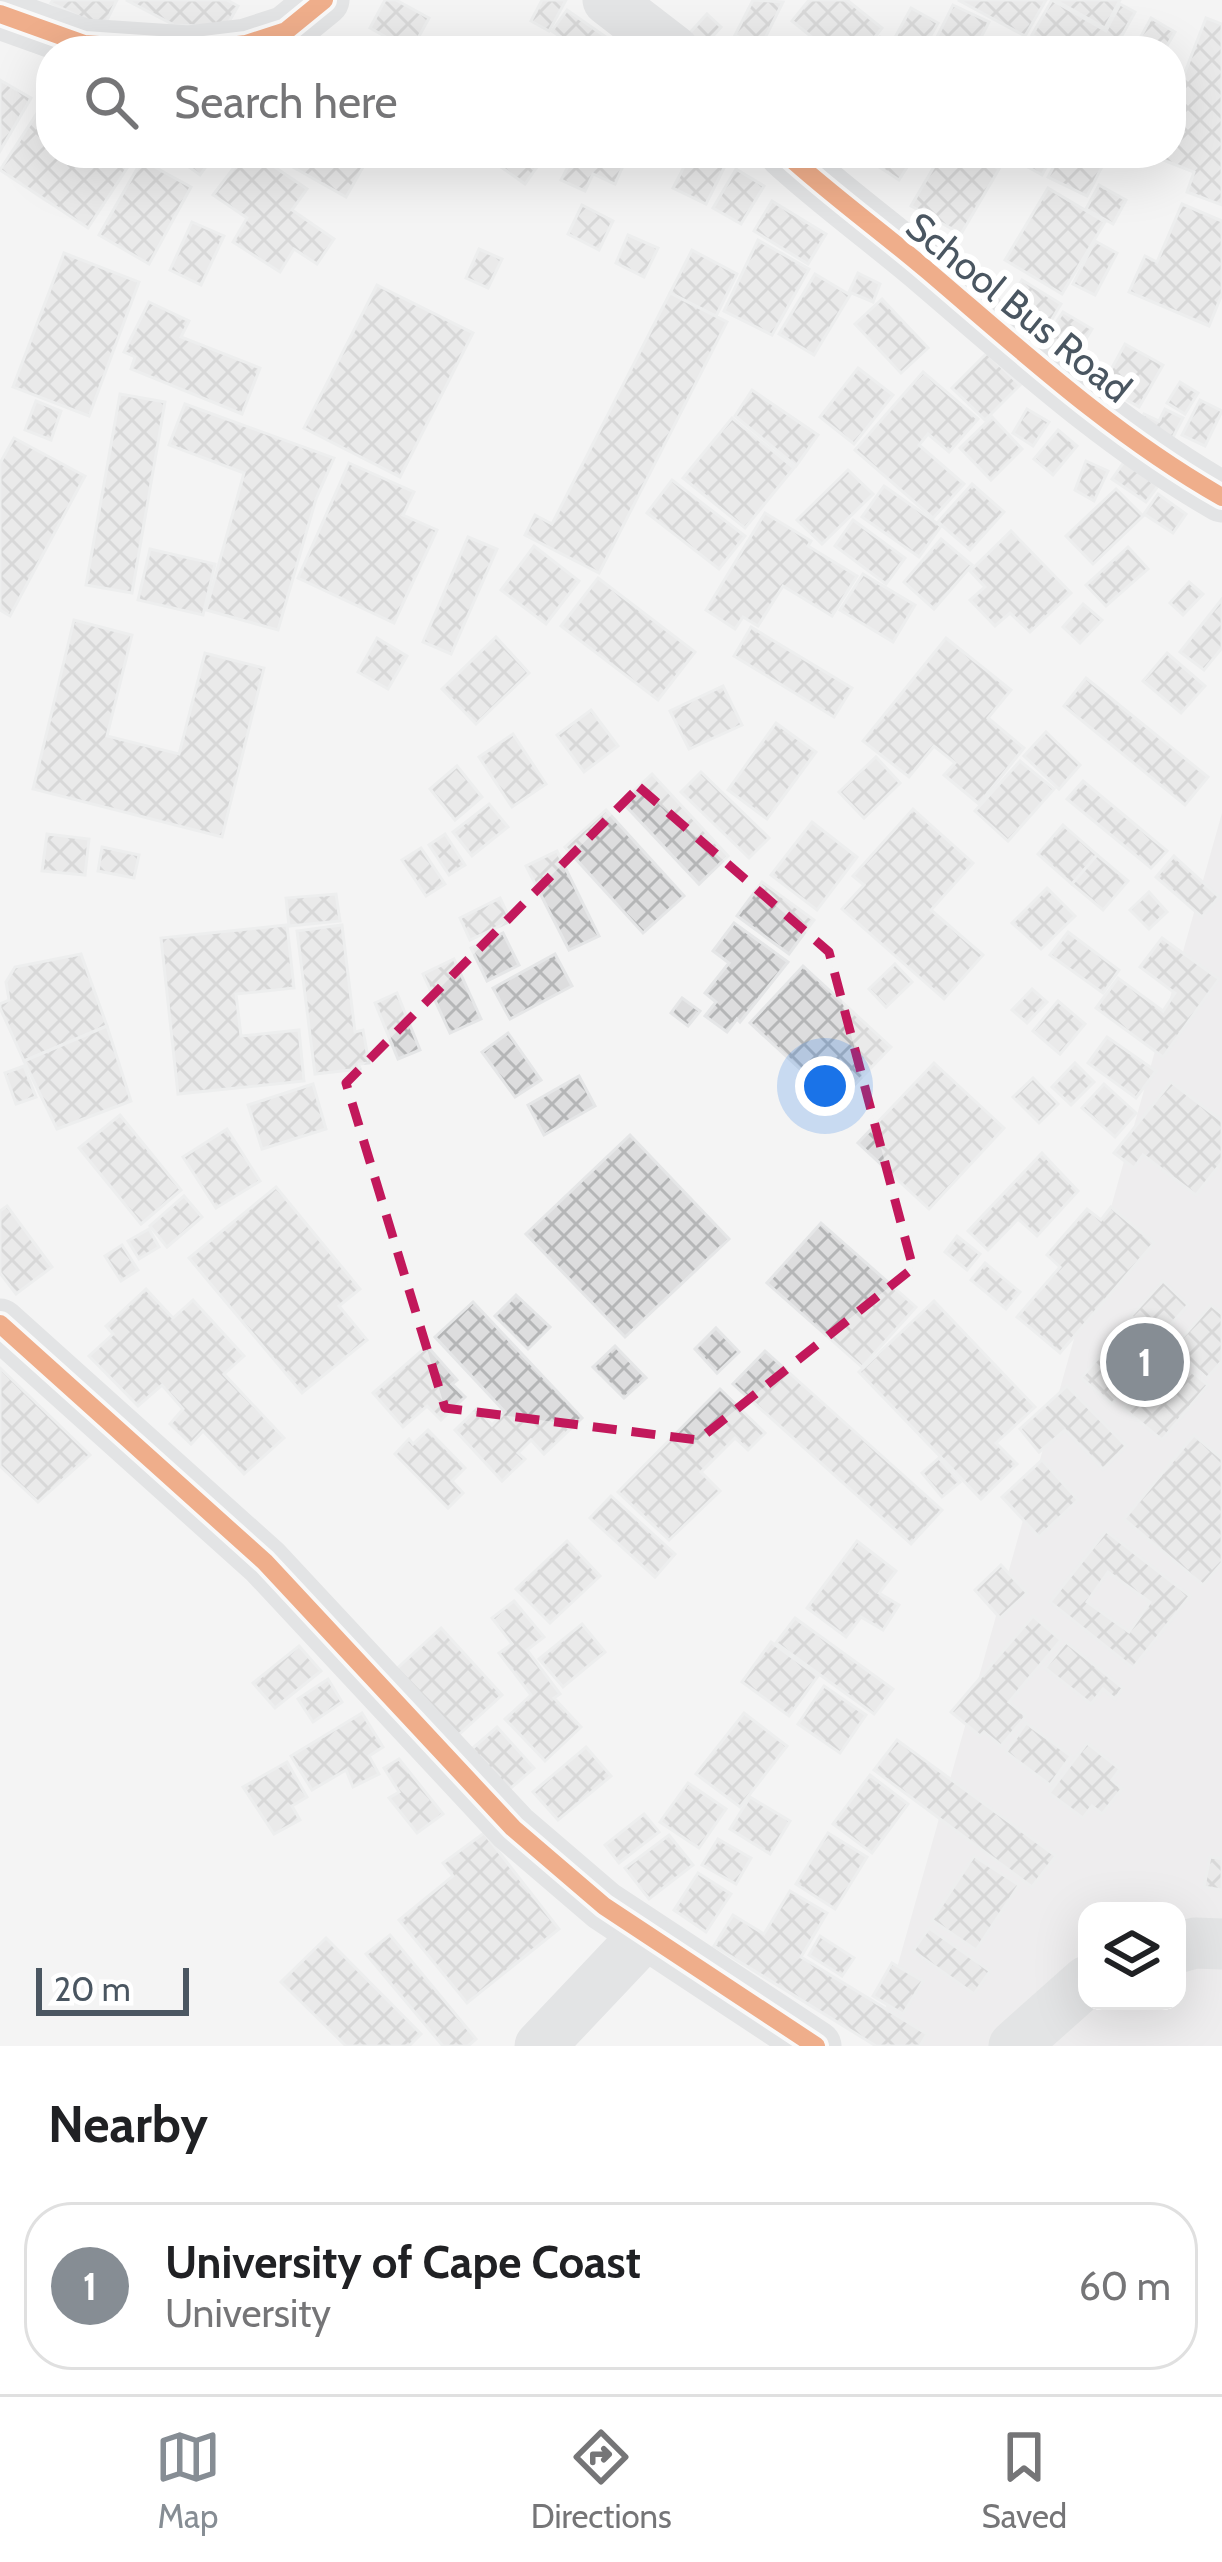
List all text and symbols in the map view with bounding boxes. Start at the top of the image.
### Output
search box [36,36,1186,168]
icon: search [78,69,144,135]
text: Search here [174,75,398,129]
street label: School Bus Road [897,202,1141,412]
your location [795,1056,855,1116]
pin: 1 [1106,1317,1184,1407]
map controls [1078,1902,1186,2010]
button: layers [1078,1902,1186,2010]
scale bar [36,1962,189,2015]
text: 20 m [54,1969,131,2009]
text: Nearby [48,2093,208,2155]
text: University of Cape Coast [165,2235,641,2289]
text: 1 [83,2262,97,2310]
text: 60 m [1079,2262,1171,2310]
text: University [165,2289,331,2337]
tab: Map [155,2424,221,2536]
tab: Directions [531,2424,672,2536]
tab: Saved [981,2424,1067,2536]

